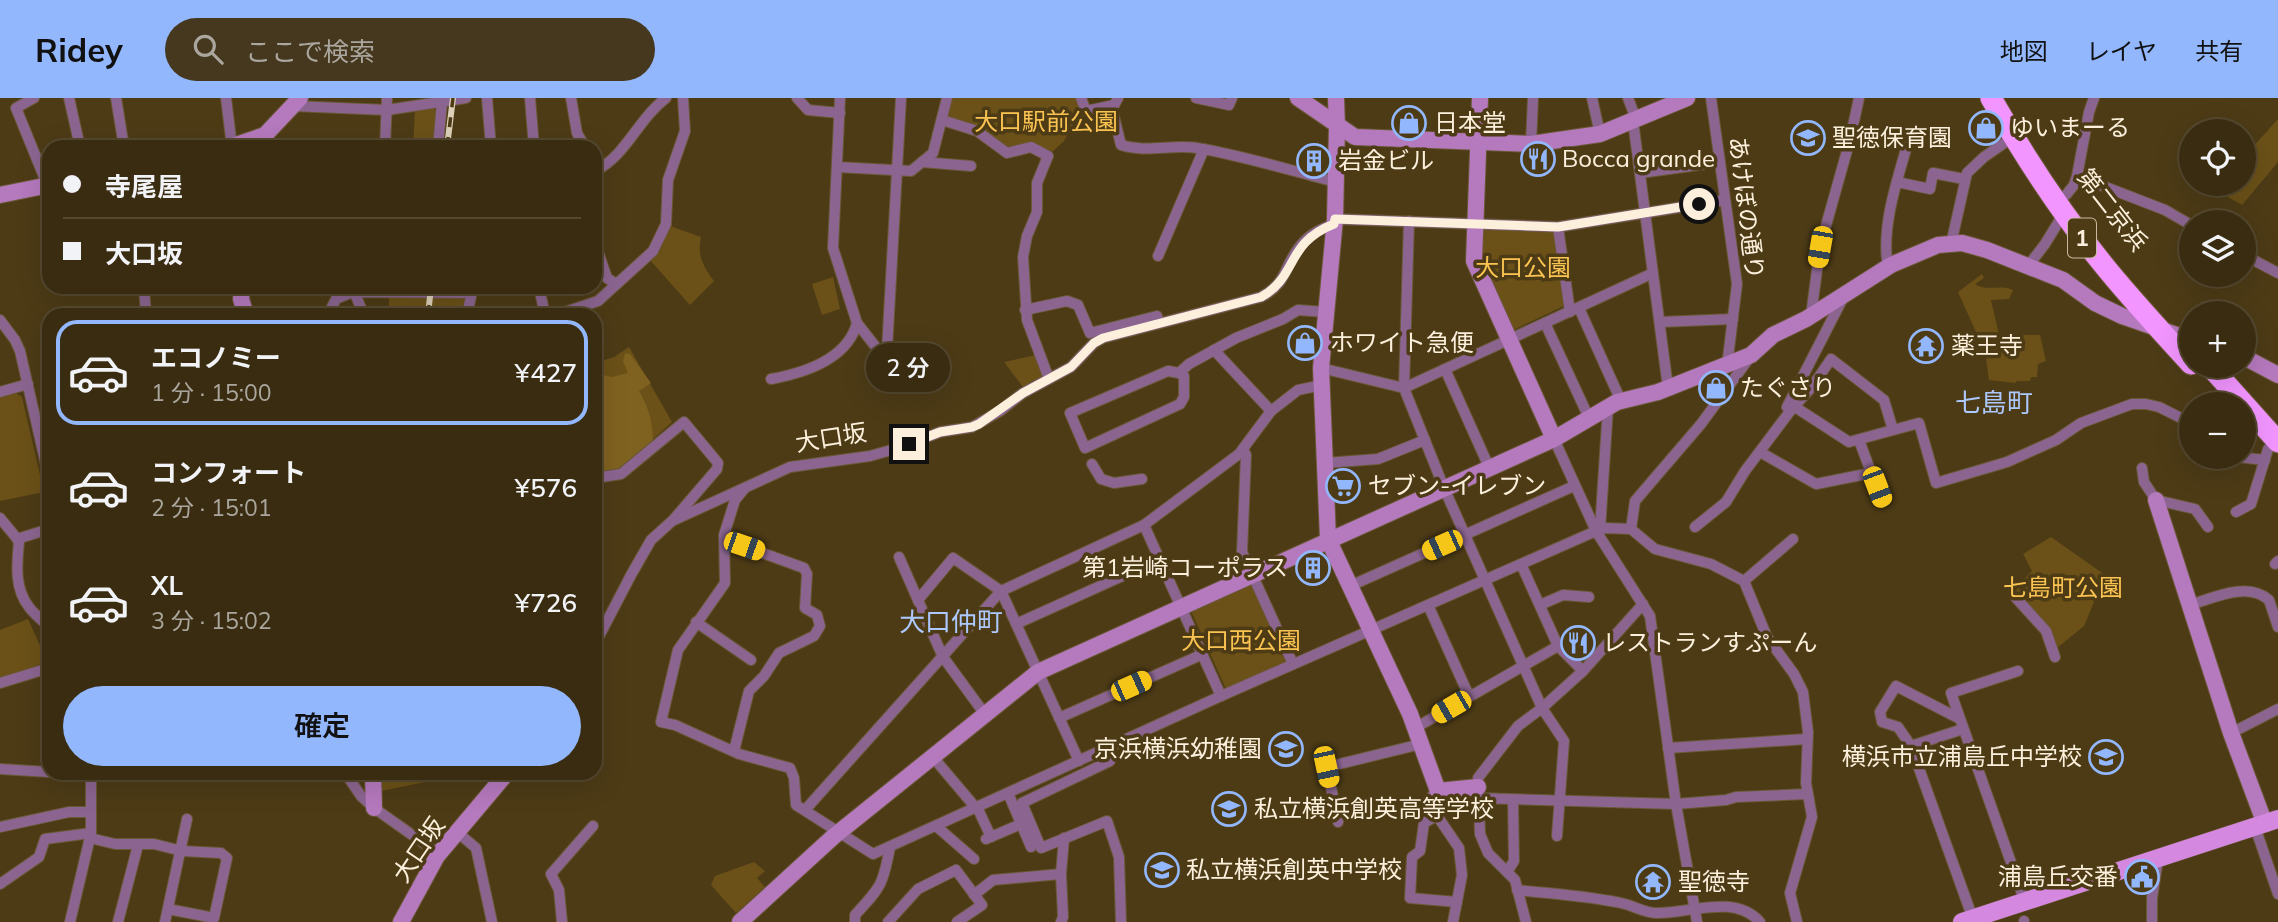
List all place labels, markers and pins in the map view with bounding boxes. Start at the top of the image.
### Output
shop icon: 日本堂 [1390,104,1428,142]
place label: 日本堂 [1434,107,1506,137]
shop icon: ゆいまーる [1967,109,2005,147]
place label: ゆいまーる [2010,112,2130,142]
school or university icon: 聖徳保育園 [1789,119,1827,157]
place label: 聖徳保育園 [1832,122,1952,152]
restaurant icon: Bocca grande [1519,140,1557,178]
building icon: 岩金ビル [1295,142,1333,180]
place label: Bocca grande [1562,143,1715,173]
place label: 岩金ビル [1338,145,1434,175]
shop icon: ホワイト急便 [1286,324,1324,362]
place label: ホワイト急便 [1330,327,1474,357]
temple icon: 薬王寺 [1907,327,1945,365]
place label: 薬王寺 [1951,330,2023,360]
shop icon: たぐさり [1697,369,1735,407]
place label: たぐさり [1740,372,1836,402]
supermarket icon: セブン-イレブン [1324,467,1362,505]
place label: セブン-イレブン [1368,470,1546,500]
building icon: 第1岩崎コーポラス [1294,549,1332,587]
place label: 第1岩崎コーポラス [1082,552,1288,582]
restaurant icon: レストランすぷーん [1559,624,1597,662]
place label: レストランすぷーん [1602,627,1818,657]
school or university icon: 京浜横浜幼稚園 [1267,730,1305,768]
place label: 京浜横浜幼稚園 [1094,733,1262,763]
school or university icon: 横浜市立浦島丘中学校 [2087,738,2125,776]
place label: 横浜市立浦島丘中学校 [1842,741,2082,771]
school or university icon: 私立横浜創英高等学校 [1210,790,1248,828]
place label: 私立横浜創英高等学校 [1254,793,1494,823]
school or university icon: 私立横浜創英中学校 [1143,851,1181,889]
place label: 私立横浜創英中学校 [1186,854,1402,884]
public building icon: 浦島丘交番 [2123,858,2161,896]
place label: 浦島丘交番 [1998,861,2118,891]
temple icon: 聖徳寺 [1634,863,1672,901]
place label: 聖徳寺 [1678,866,1750,896]

